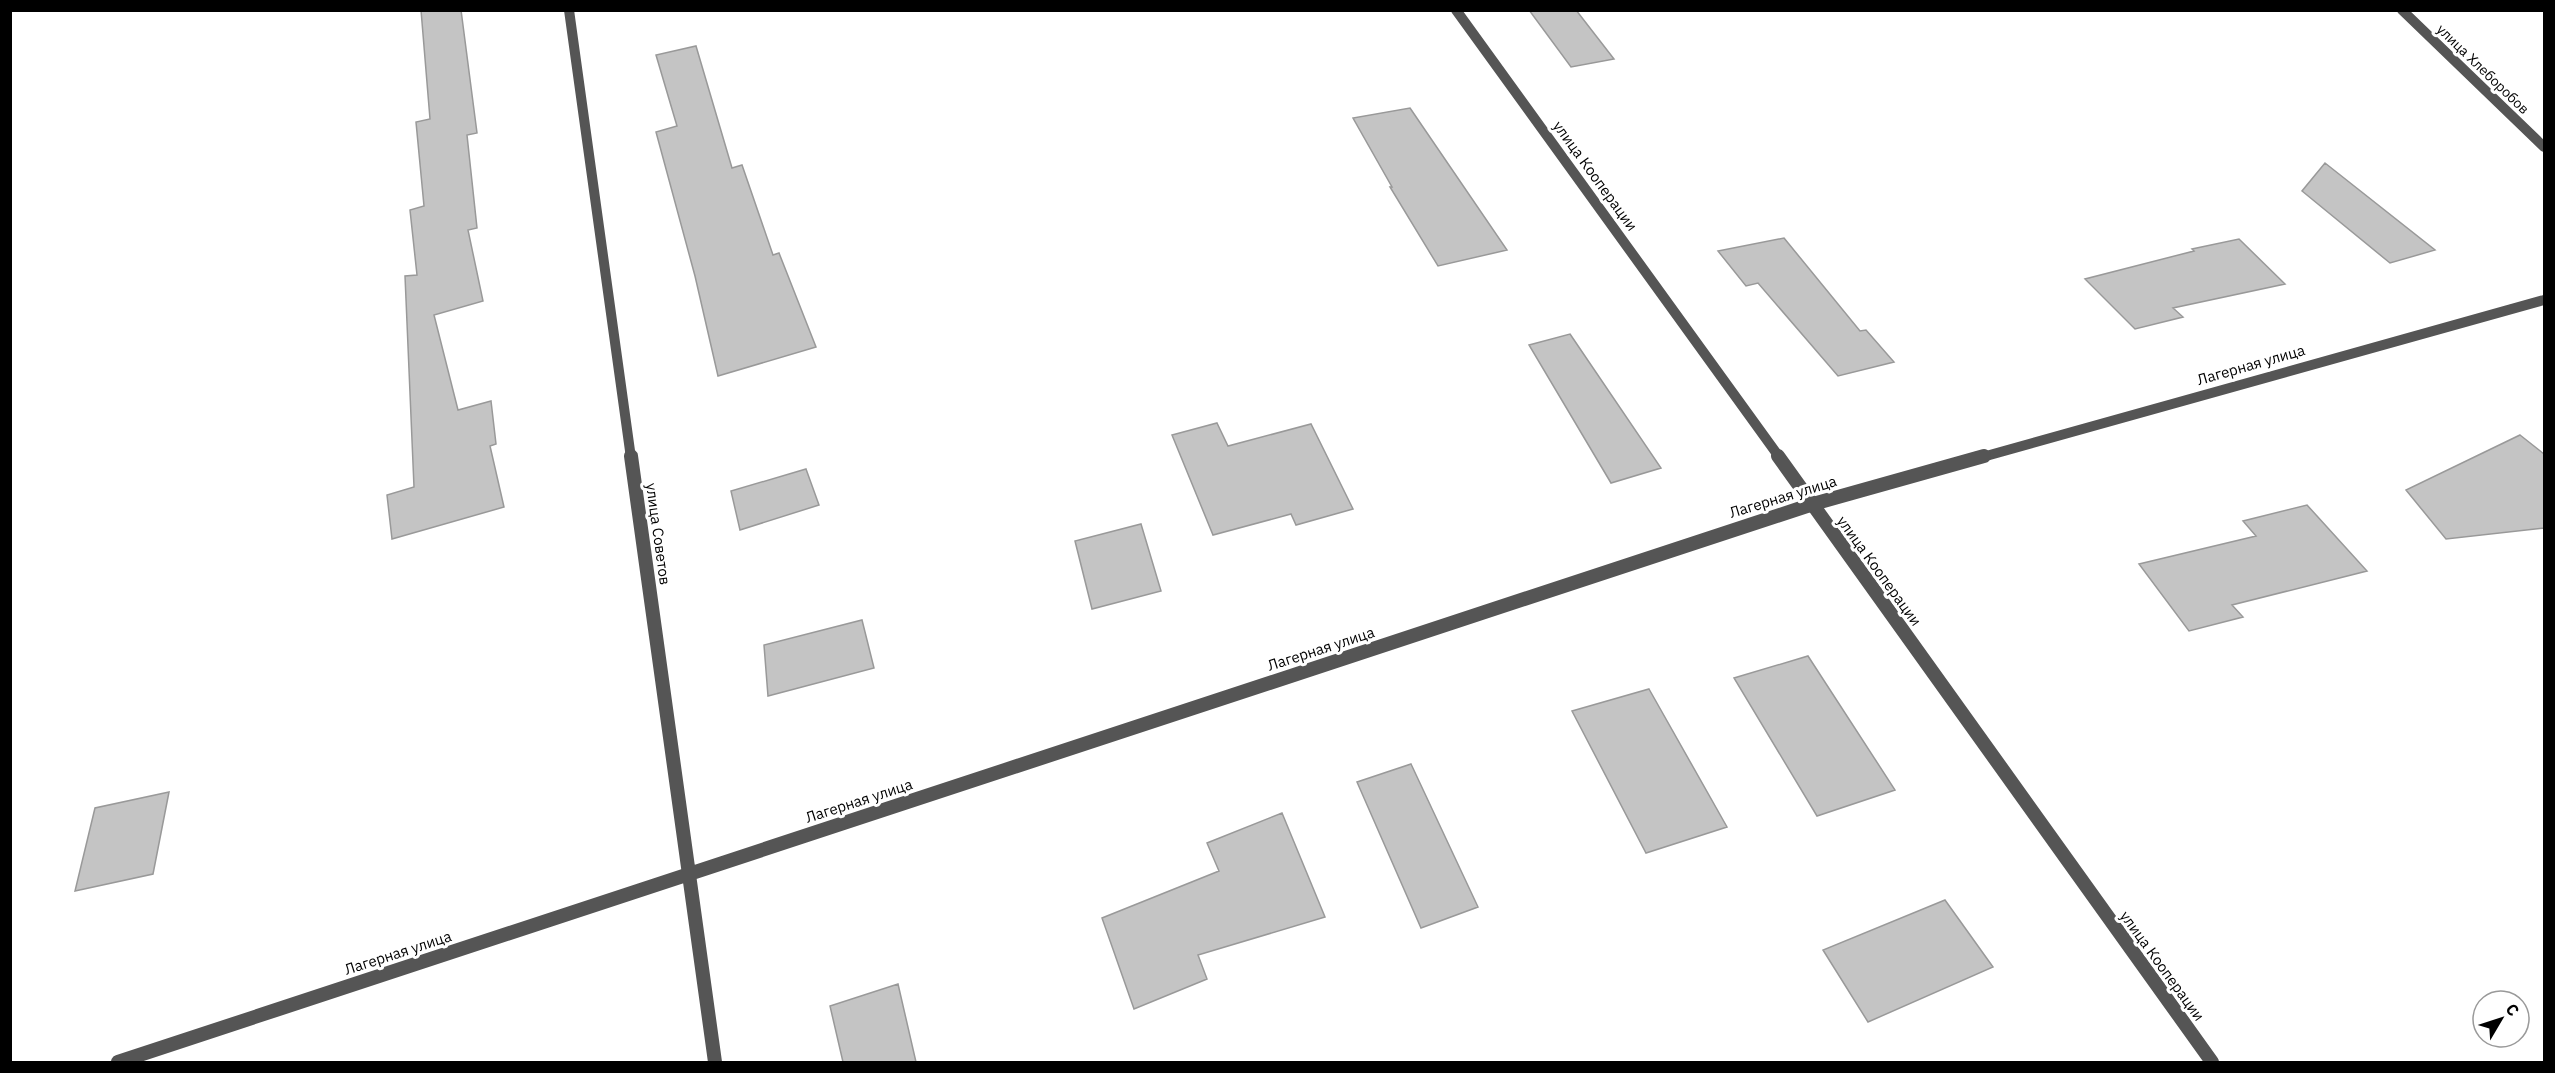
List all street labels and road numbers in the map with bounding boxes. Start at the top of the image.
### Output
street label: улица Хлеборобов [2433,20,2533,118]
street label: улица Кооперации [1549,117,1642,235]
street label: Лагерная улица [2195,340,2307,389]
street label: Лагерная улица [1727,471,1839,522]
street label: улица Советов [642,482,675,586]
street label: улица Кооперации [1833,512,1926,630]
street label: Лагерная улица [1265,622,1377,675]
street label: Лагерная улица [803,774,915,827]
street label: улица Кооперации [2116,907,2209,1025]
street label: Лагерная улица [342,926,454,979]

